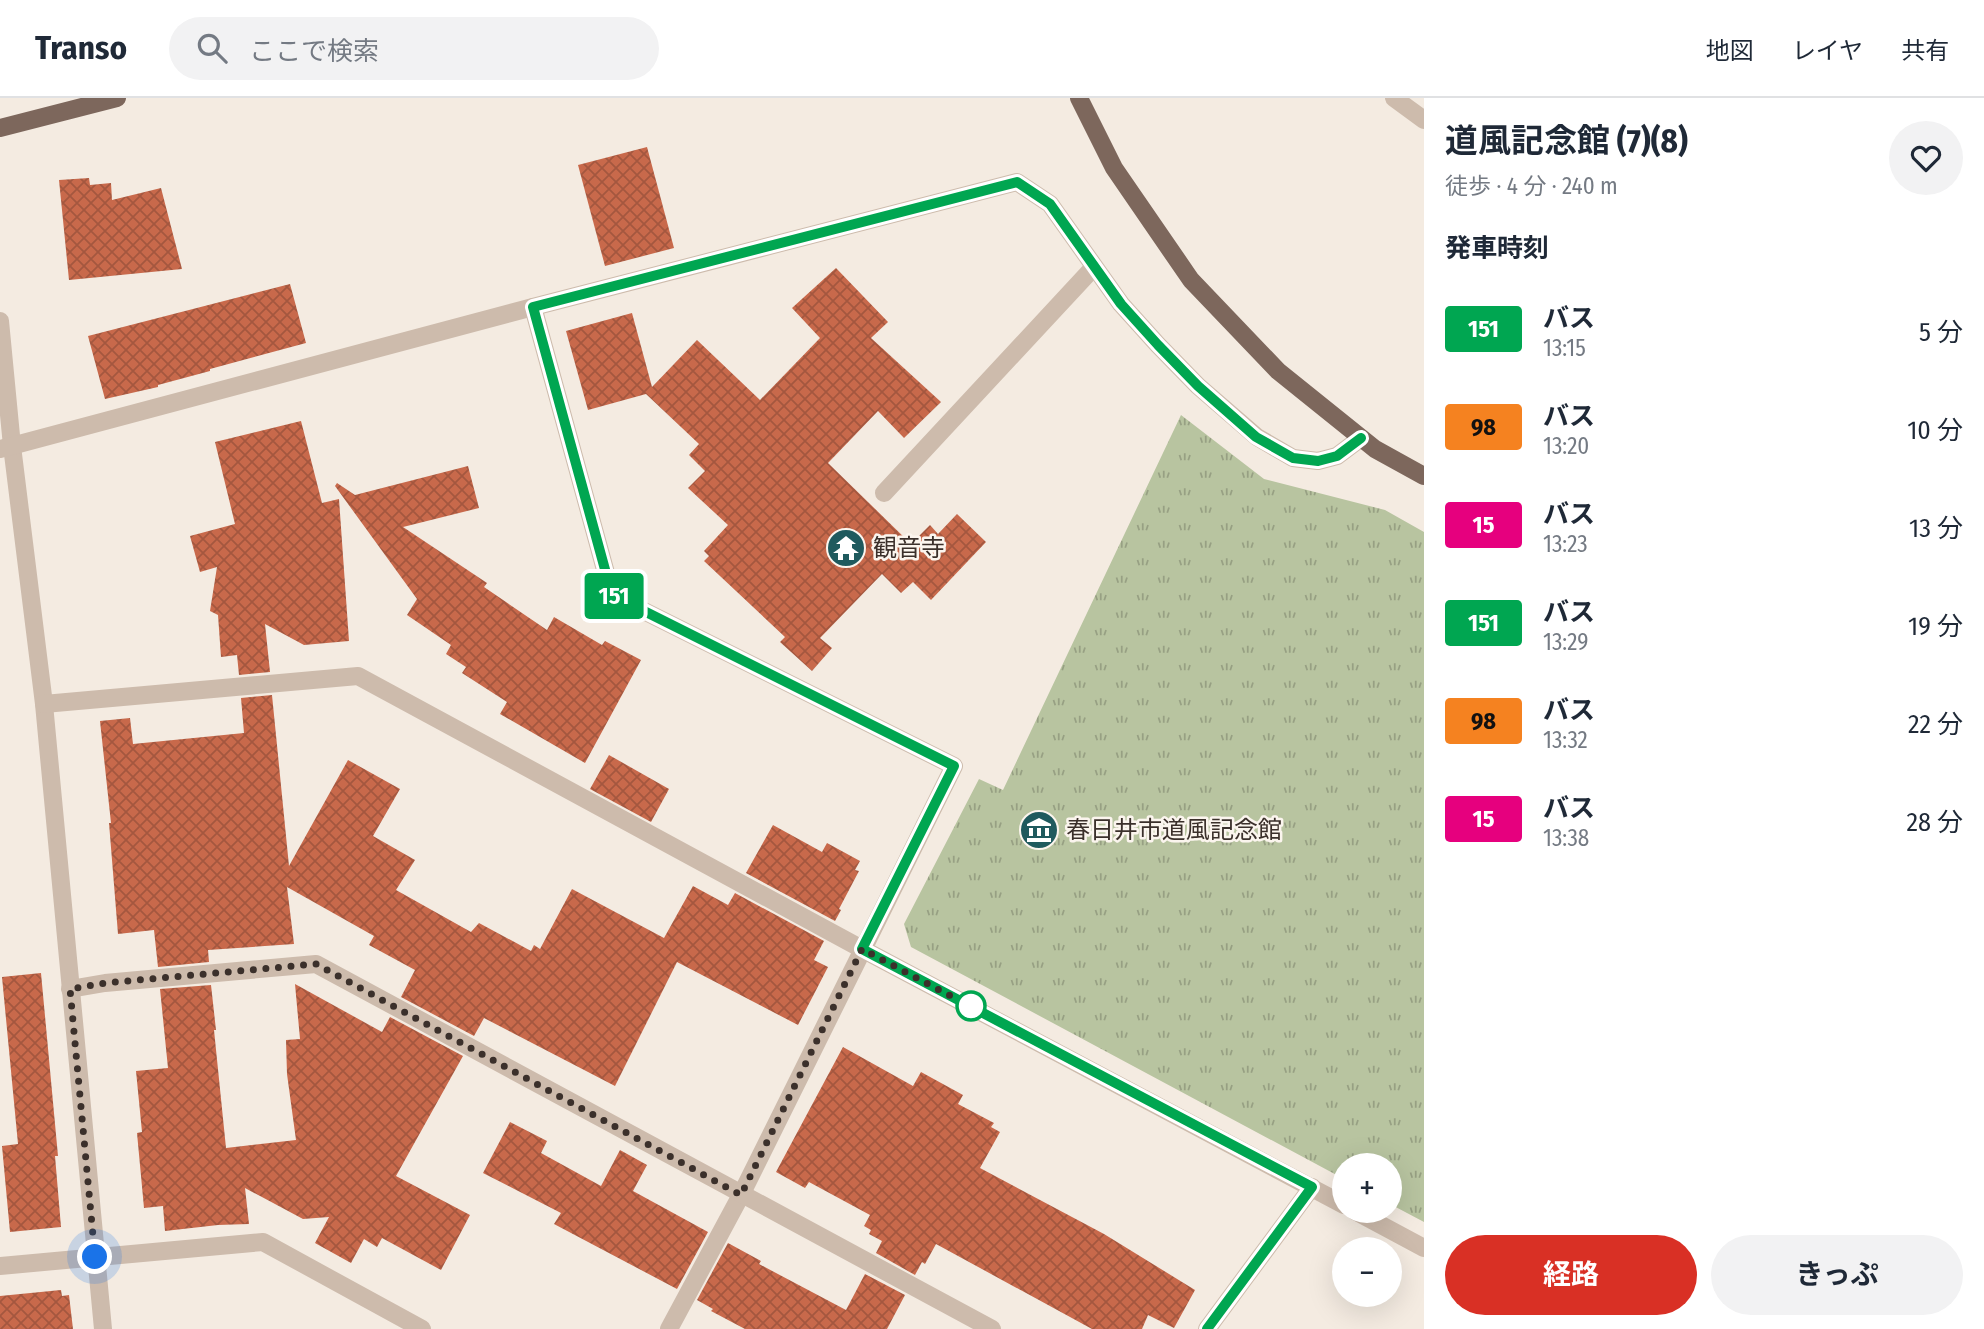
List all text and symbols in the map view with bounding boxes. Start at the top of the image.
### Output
search box [169,17,659,80]
text: Transo [35,28,127,68]
icon: search [193,29,231,67]
text: ここで検索 [249,36,379,67]
text: 地図 [1706,37,1754,65]
text: レイヤ [1792,37,1863,65]
text: 共有 [1901,37,1949,65]
text: 道風記念館 (7)(8) [1445,121,1688,161]
button: heart [1889,121,1963,195]
text: 徒歩 · 4 分 · 240 m [1445,172,1618,200]
text: 発車時刻 [1445,233,1549,264]
text: バス [1543,303,1595,334]
text: 151 [1468,315,1499,343]
text: 5 分 [1919,317,1963,348]
text: 13:15 [1543,334,1586,362]
text: バス [1543,401,1595,432]
text: 98 [1471,413,1496,441]
text: 10 分 [1907,415,1963,446]
text: 13:20 [1543,432,1589,460]
text: バス [1543,499,1595,530]
text: 15 [1473,511,1494,539]
text: 13 分 [1909,513,1963,544]
temple icon: 観音寺 [825,527,867,569]
text: 13:23 [1543,530,1588,558]
place label: 観音寺 [873,534,945,562]
line badge: 151 [574,573,654,619]
text: 151 [599,582,629,610]
text: バス [1543,597,1595,628]
text: 151 [1468,609,1499,637]
text: 19 分 [1908,611,1963,642]
text: 13:29 [1543,628,1588,656]
text: バス [1543,695,1595,726]
text: 98 [1471,707,1496,735]
text: 22 分 [1908,709,1963,740]
text: 13:32 [1543,726,1588,754]
text: バス [1543,793,1595,824]
text: 15 [1473,805,1494,833]
text: 28 分 [1906,807,1963,838]
museum icon: 春日井市道風記念館 [1018,809,1060,851]
place label: 春日井市道風記念館 [1066,816,1282,844]
text: 13:38 [1543,824,1589,852]
unlabelled marker [956,991,986,1021]
map controls [1332,1153,1402,1307]
button: + [1332,1153,1402,1223]
button: 経路 [1445,1235,1697,1315]
button: きっぷ [1711,1235,1963,1315]
button: − [1332,1237,1402,1307]
your location [77,1239,112,1274]

